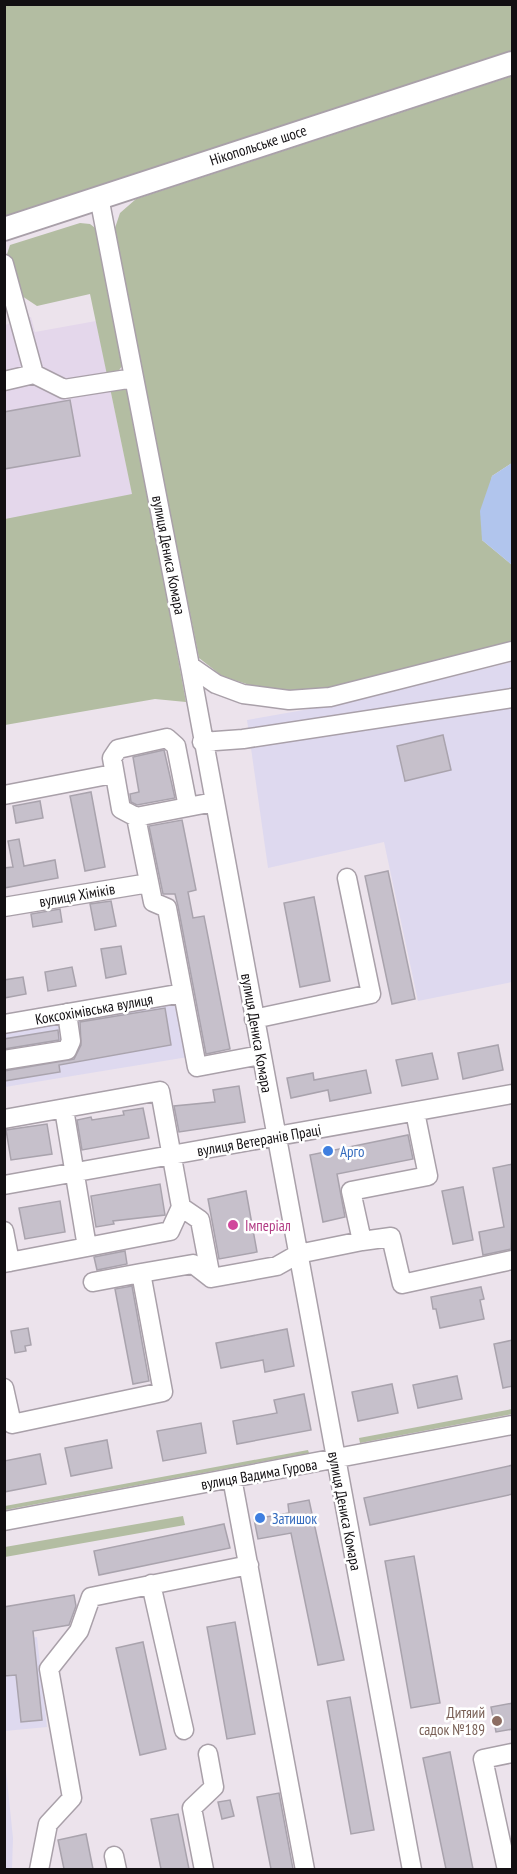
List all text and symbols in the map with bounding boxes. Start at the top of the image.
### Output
street label: Нікопольське шосе [207,120,309,170]
street label: вулиця Дениса Комара [148,494,190,616]
street label: вулиця Хіміків [38,879,116,911]
street label: вулиця Дениса Комара [237,972,277,1094]
street label: Коксохімівська вулиця [34,989,155,1029]
street label: вулиця Ветеранів Праці [195,1120,323,1160]
place label: Арго [340,1142,364,1161]
marker: Арго [321,1144,335,1158]
place label: Імперіал [245,1216,291,1235]
marker: Імперіал [226,1218,240,1232]
street label: вулиця Дениса Комара [324,1450,366,1572]
street label: вулиця Вадима Гурова [199,1454,319,1494]
place label: Затишок [272,1509,317,1528]
marker: Затишок [253,1511,267,1525]
place label: Дитяий садок №189 [419,1703,485,1739]
marker: Дитяий садок №189 [490,1714,504,1728]

